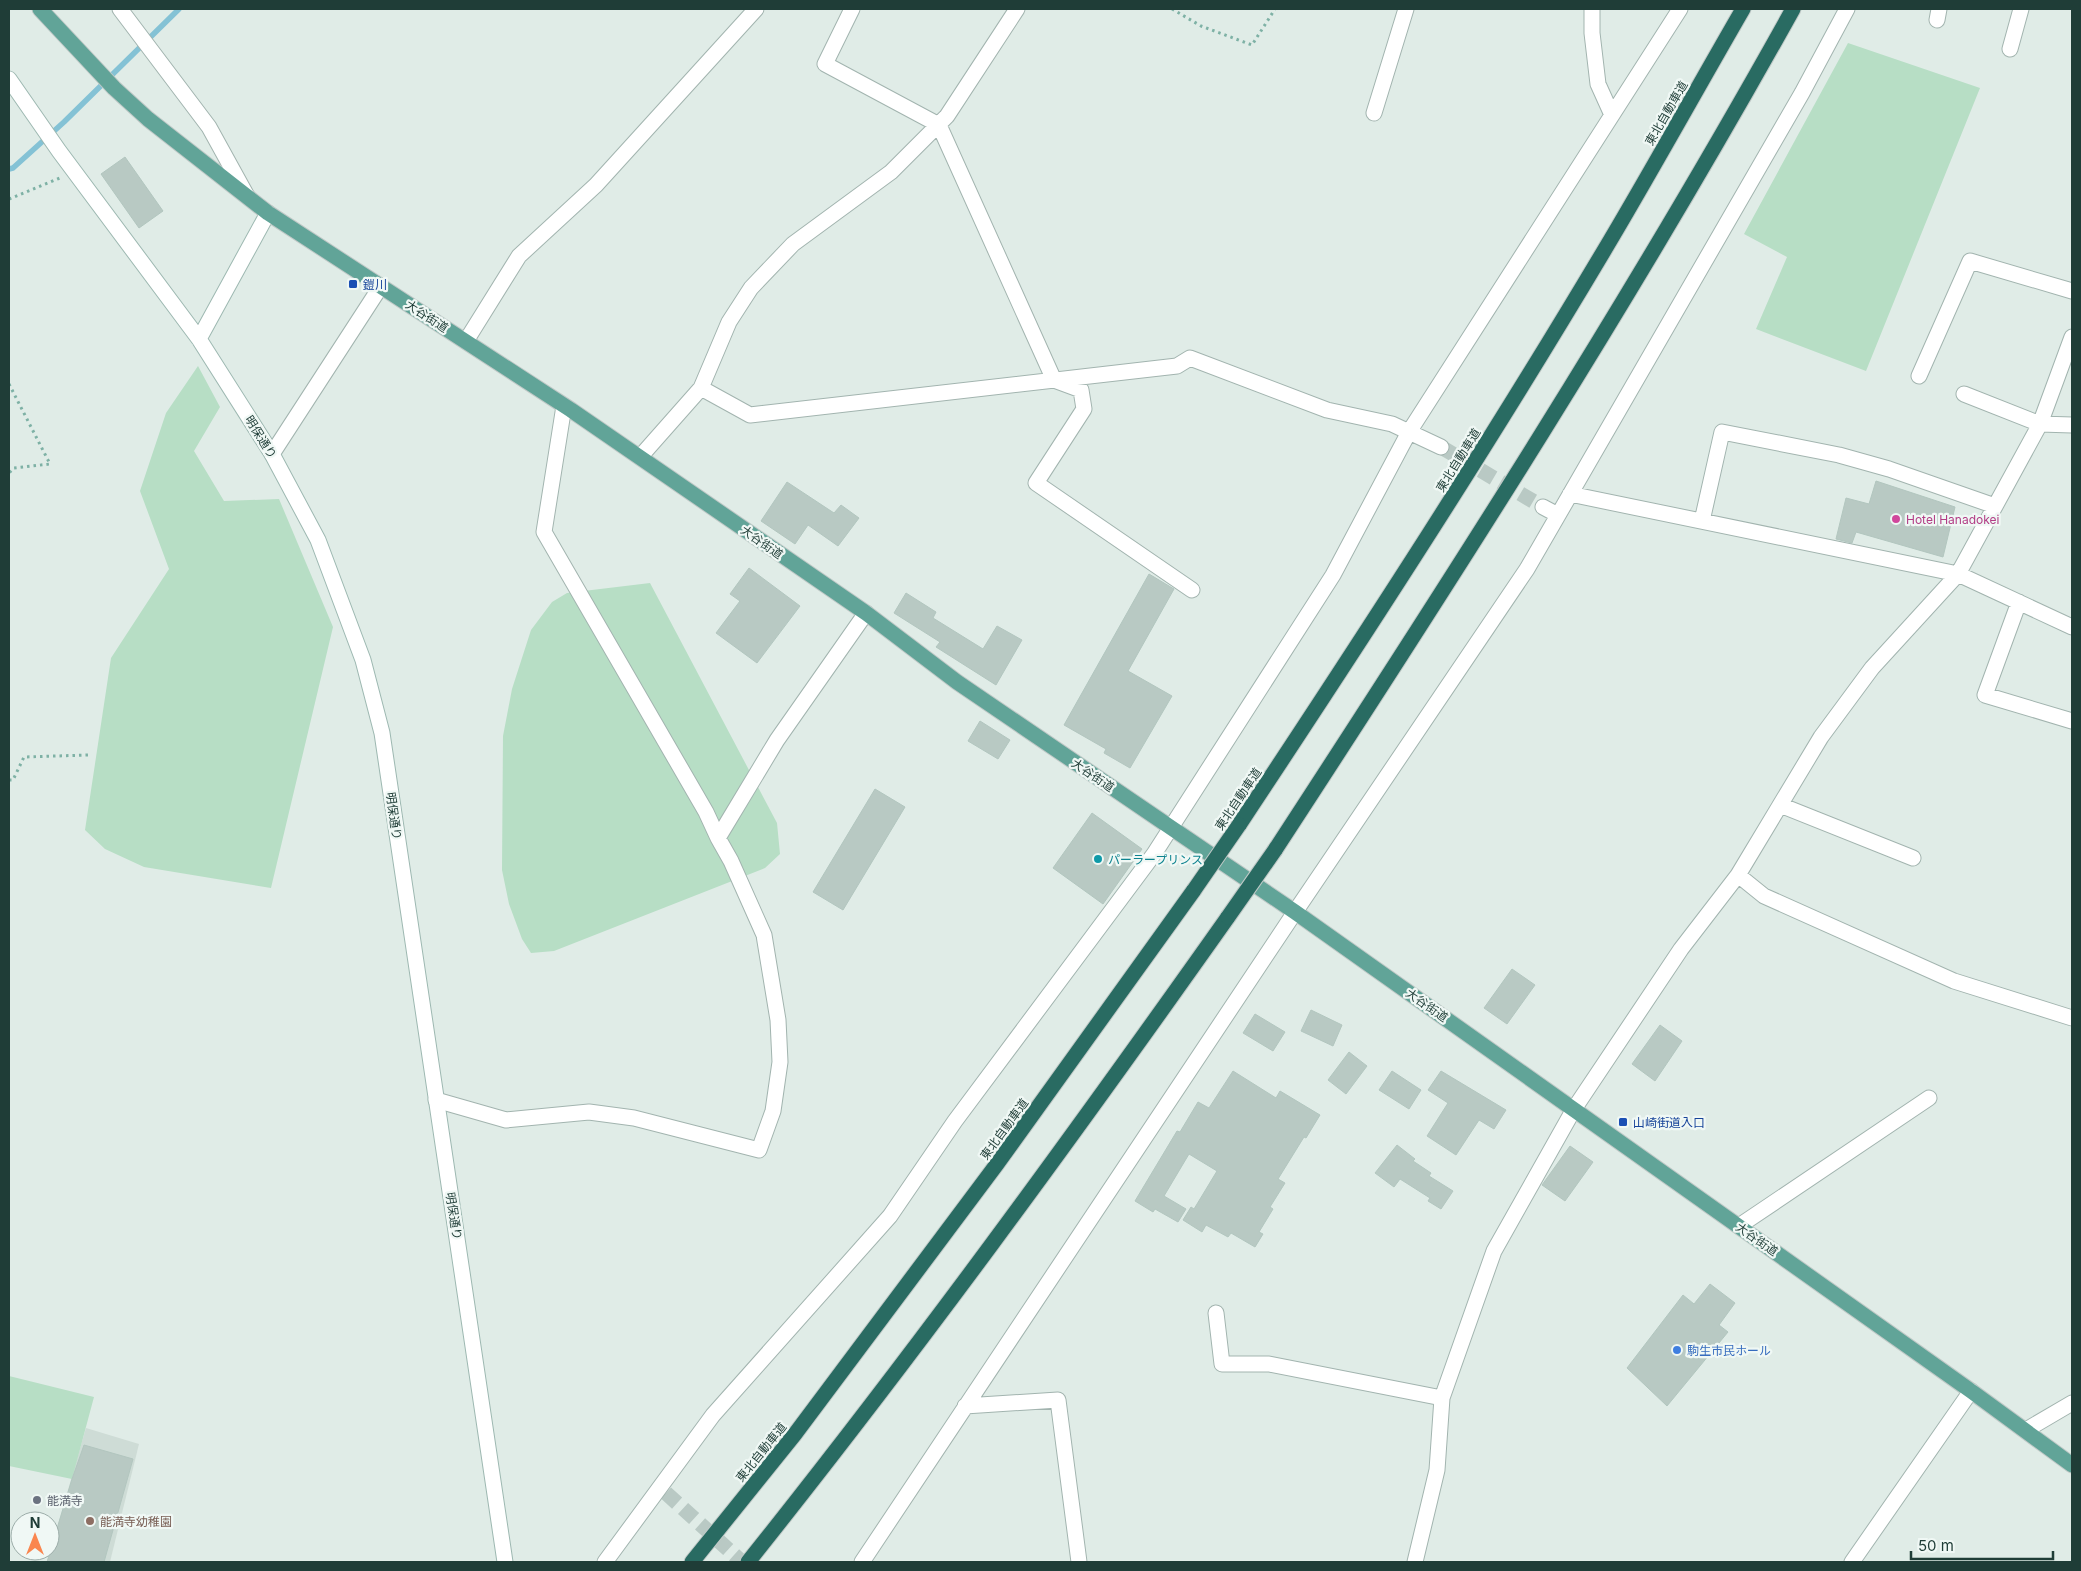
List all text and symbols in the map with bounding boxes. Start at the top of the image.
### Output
street label: 東北自動車道 [1642,78,1690,148]
place label: 鎧川 [363,277,387,292]
marker: 鎧川 [347,278,359,290]
street label: 大谷街道 [403,297,451,335]
street label: 明保通り [242,413,280,461]
street label: 東北自動車道 [1433,425,1483,495]
place label: Hotel Hanadokei [1906,512,2000,527]
marker: Hotel Hanadokei [1890,513,1902,525]
street label: 大谷街道 [738,522,786,562]
street label: 大谷街道 [1069,755,1117,795]
street label: 東北自動車道 [1212,765,1264,833]
street label: 明保通り [383,791,405,841]
place label: パーラープリンス [1108,852,1203,867]
marker: パーラープリンス [1092,853,1104,865]
street label: 大谷街道 [1403,985,1451,1025]
street label: 東北自動車道 [977,1095,1031,1163]
place label: 山崎街道入口 [1633,1115,1705,1130]
marker: 山崎街道入口 [1617,1116,1629,1128]
street label: 明保通り [443,1191,465,1241]
street label: 大谷街道 [1733,1219,1781,1259]
place label: 駒生市民ホール [1687,1343,1771,1358]
marker: 駒生市民ホール [1671,1344,1683,1356]
street label: 東北自動車道 [733,1419,789,1485]
place label: 能満寺 [47,1493,83,1508]
marker: 能満寺 [31,1494,43,1506]
north arrow [10,1511,60,1561]
text: N [30,1514,40,1531]
place label: 能満寺幼稚園 [100,1514,172,1529]
marker: 能満寺幼稚園 [84,1515,96,1527]
scale bar [1911,1528,2054,1560]
text: 50 m [1918,1536,1954,1555]

